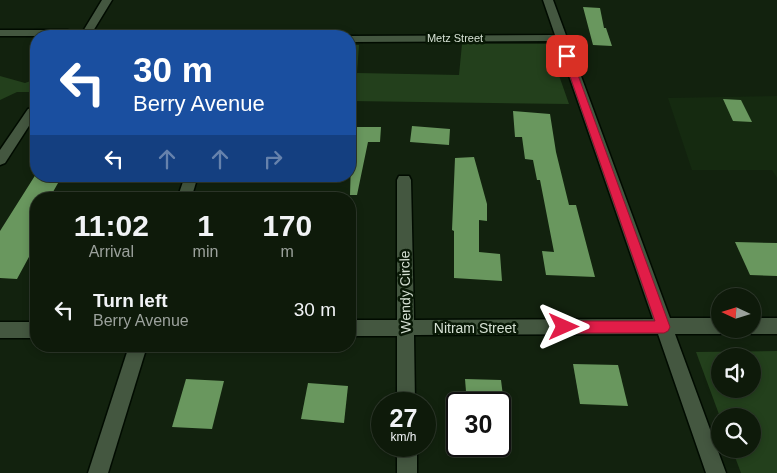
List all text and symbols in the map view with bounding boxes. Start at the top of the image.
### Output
street label: Metz Street [427,32,483,44]
pin [546,35,588,77]
icon: arrive [553,42,581,70]
icon: left [50,50,115,115]
text: 30 m [133,50,213,89]
text: Berry Avenue [133,91,265,116]
icon: left [100,145,128,173]
icon: ahead [153,145,181,173]
icon: ahead [206,145,234,173]
icon: right [259,145,287,173]
text: 11:02 [74,209,149,242]
text: 1 [197,209,214,242]
text: 170 [262,209,312,242]
text: Arrival [89,243,134,260]
text: min [193,243,218,260]
text: m [281,243,294,260]
street label: Wendy Circle [396,250,414,334]
north arrow [711,288,761,338]
map controls [711,288,761,458]
text: Turn left [93,290,168,311]
icon: left [50,296,78,324]
text: 30 m [294,299,336,320]
position arrow [537,300,589,352]
text: Berry Avenue [93,312,189,329]
street label: Nitram Street [434,320,516,336]
button: sound [711,348,761,398]
speed limit sign: 30 [446,392,511,457]
text: 27 [390,404,417,432]
button: search [711,408,761,458]
text: km/h [390,430,417,444]

